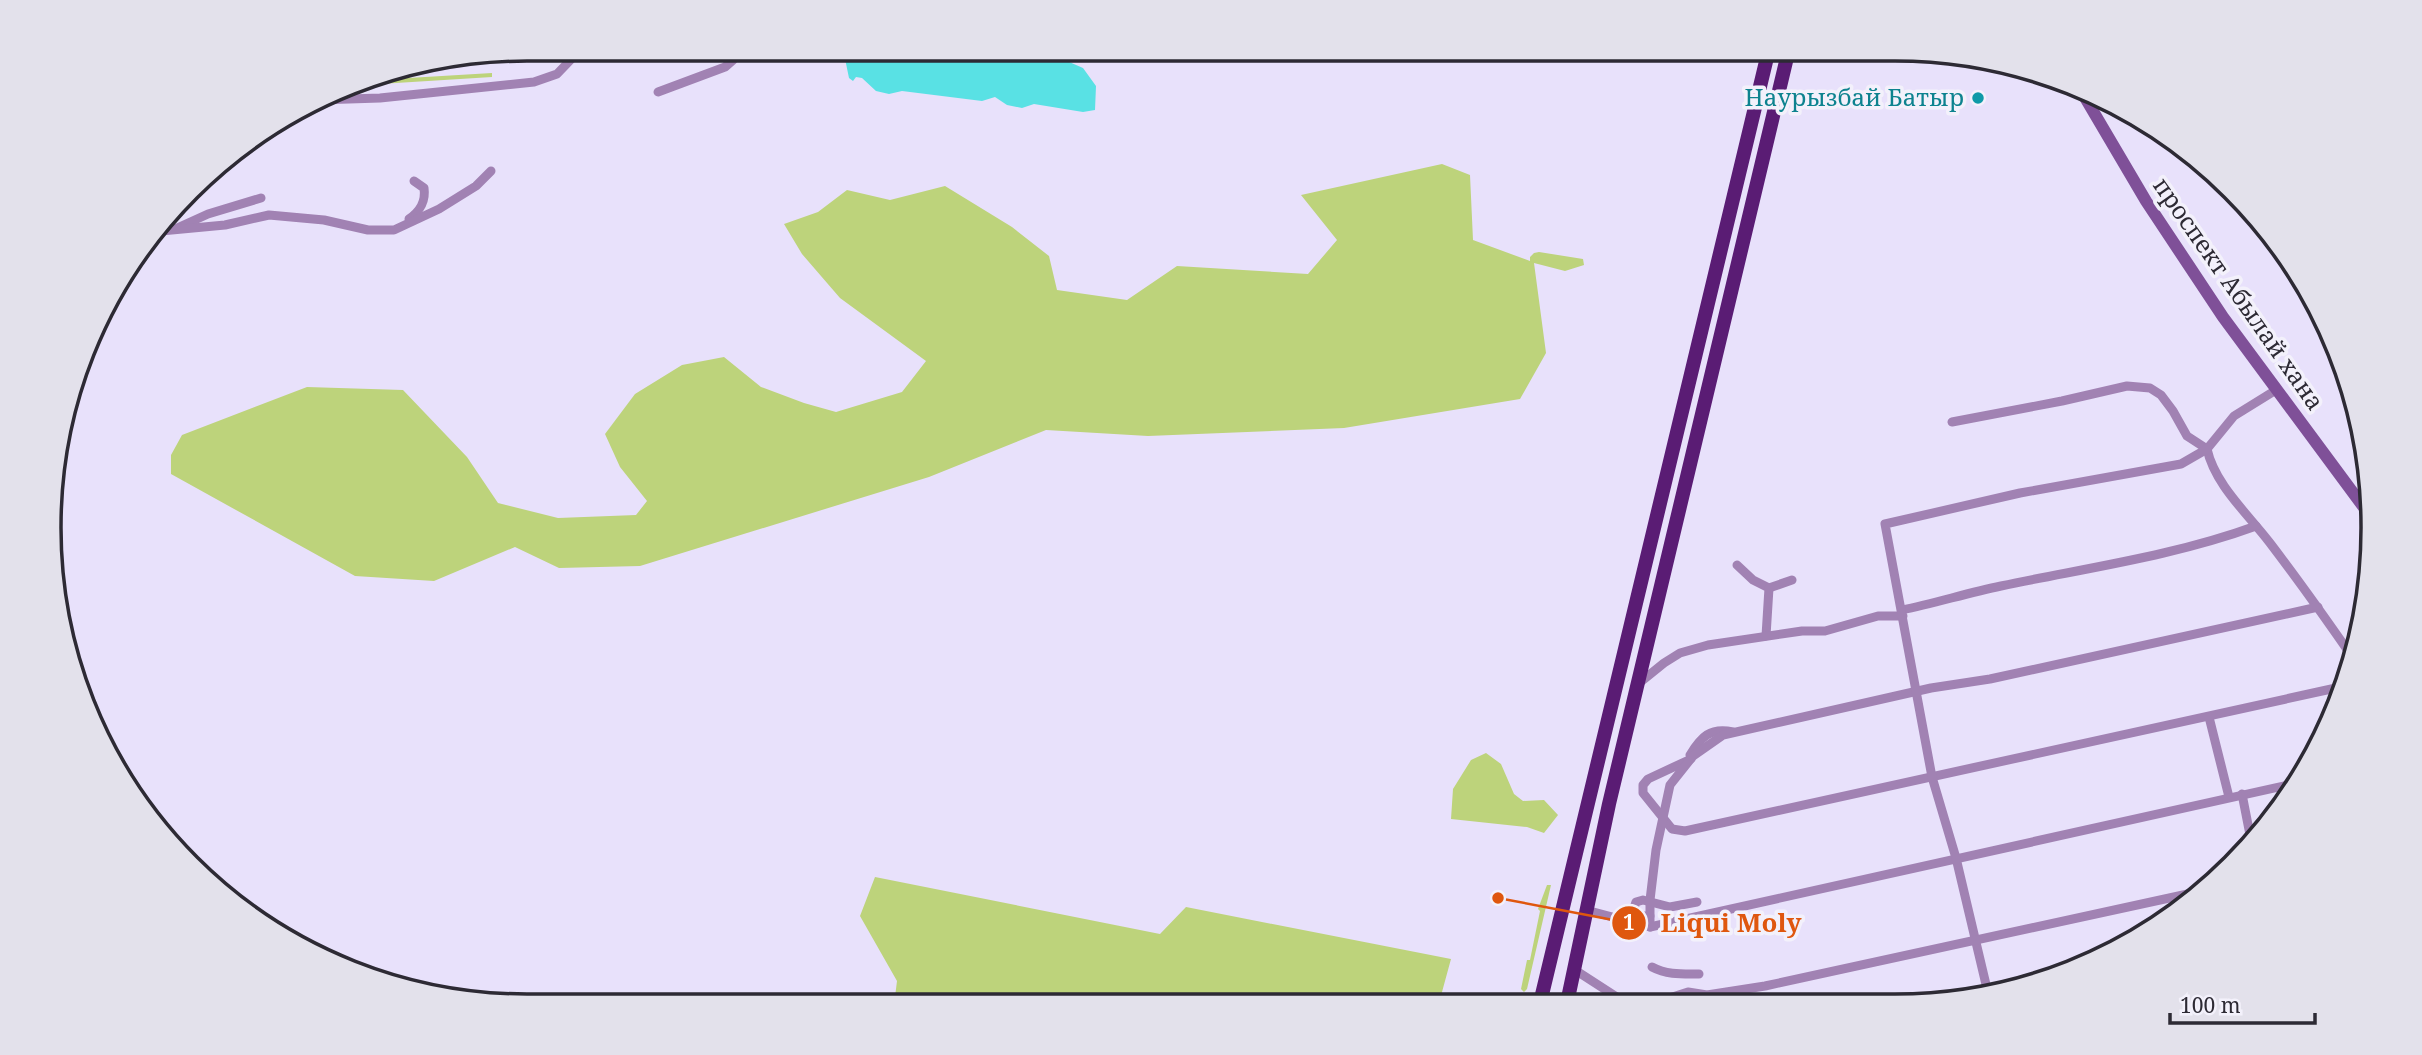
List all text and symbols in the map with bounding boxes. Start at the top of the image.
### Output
place label: Наурызбай Батыр [1745,80,1964,113]
marker: Наурызбай Батыр [1970,90,1986,106]
street label: проспект Абылай хана [2146,170,2332,416]
callout: Liqui Moly [1611,899,1816,946]
text: Liqui Moly [1660,904,1803,940]
text: 1 [1623,908,1635,936]
scale bar [2170,982,2315,1026]
text: 100 m [2180,991,2241,1019]

